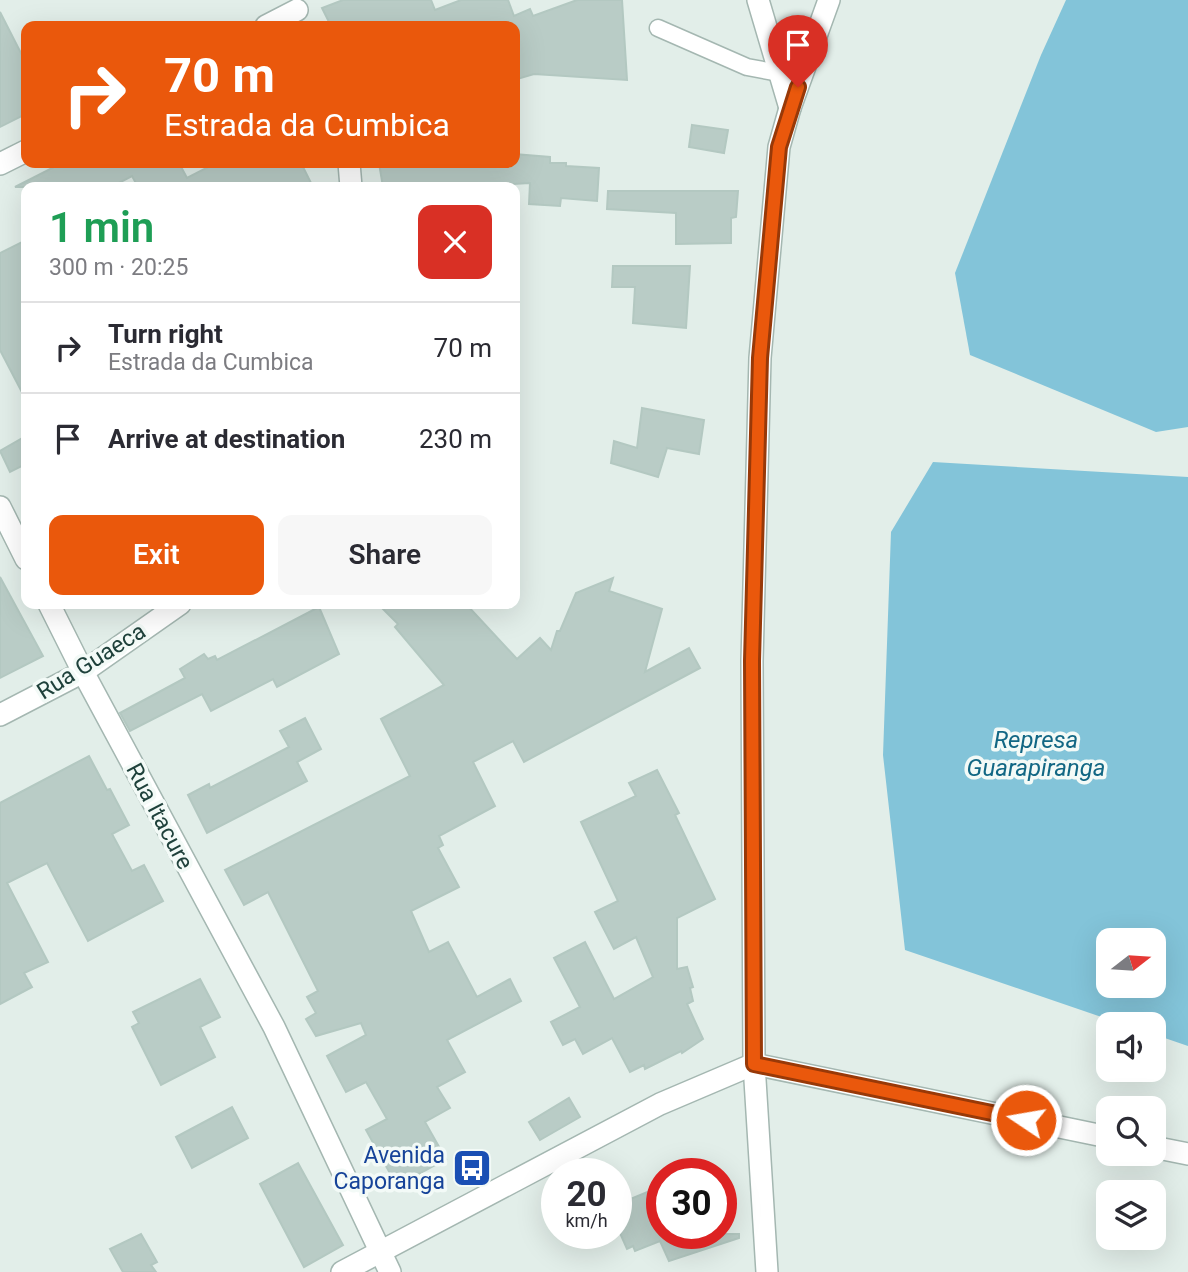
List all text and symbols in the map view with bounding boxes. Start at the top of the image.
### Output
pin [768,15,828,87]
icon: arrive [779,26,817,64]
text: 70 m [164,47,275,104]
icon: right [49,49,140,140]
text: Estrada da Cumbica [164,106,450,144]
text: 1 min [49,203,154,252]
button: close [418,205,492,279]
text: 300 m · 20:25 [49,254,188,281]
text: Turn right [108,319,223,349]
icon: right [49,329,87,367]
text: 70 m [434,333,492,363]
text: Estrada da Cumbica [108,349,314,376]
icon: arrive [49,420,87,458]
text: Arrive at destination [108,424,345,454]
text: 230 m [419,424,492,454]
button: Exit [49,515,264,595]
button: Share [278,515,492,595]
street label: Rua Guaeca [32,617,150,705]
water label: Represa Guarapiranga [967,726,1105,782]
street label: Rua Itacure [120,759,199,874]
north arrow [1096,928,1166,998]
map controls [1096,928,1166,1250]
button: sound [1096,1012,1166,1082]
position arrow [989,1083,1063,1157]
button: search [1096,1096,1166,1166]
place label: Avenida Caporanga [334,1142,445,1195]
bus stop icon: Avenida Caporanga [451,1147,493,1189]
speed limit sign: 30 [646,1158,737,1249]
text: 20 [566,1174,607,1215]
button: layers [1096,1180,1166,1250]
text: km/h [565,1210,608,1231]

